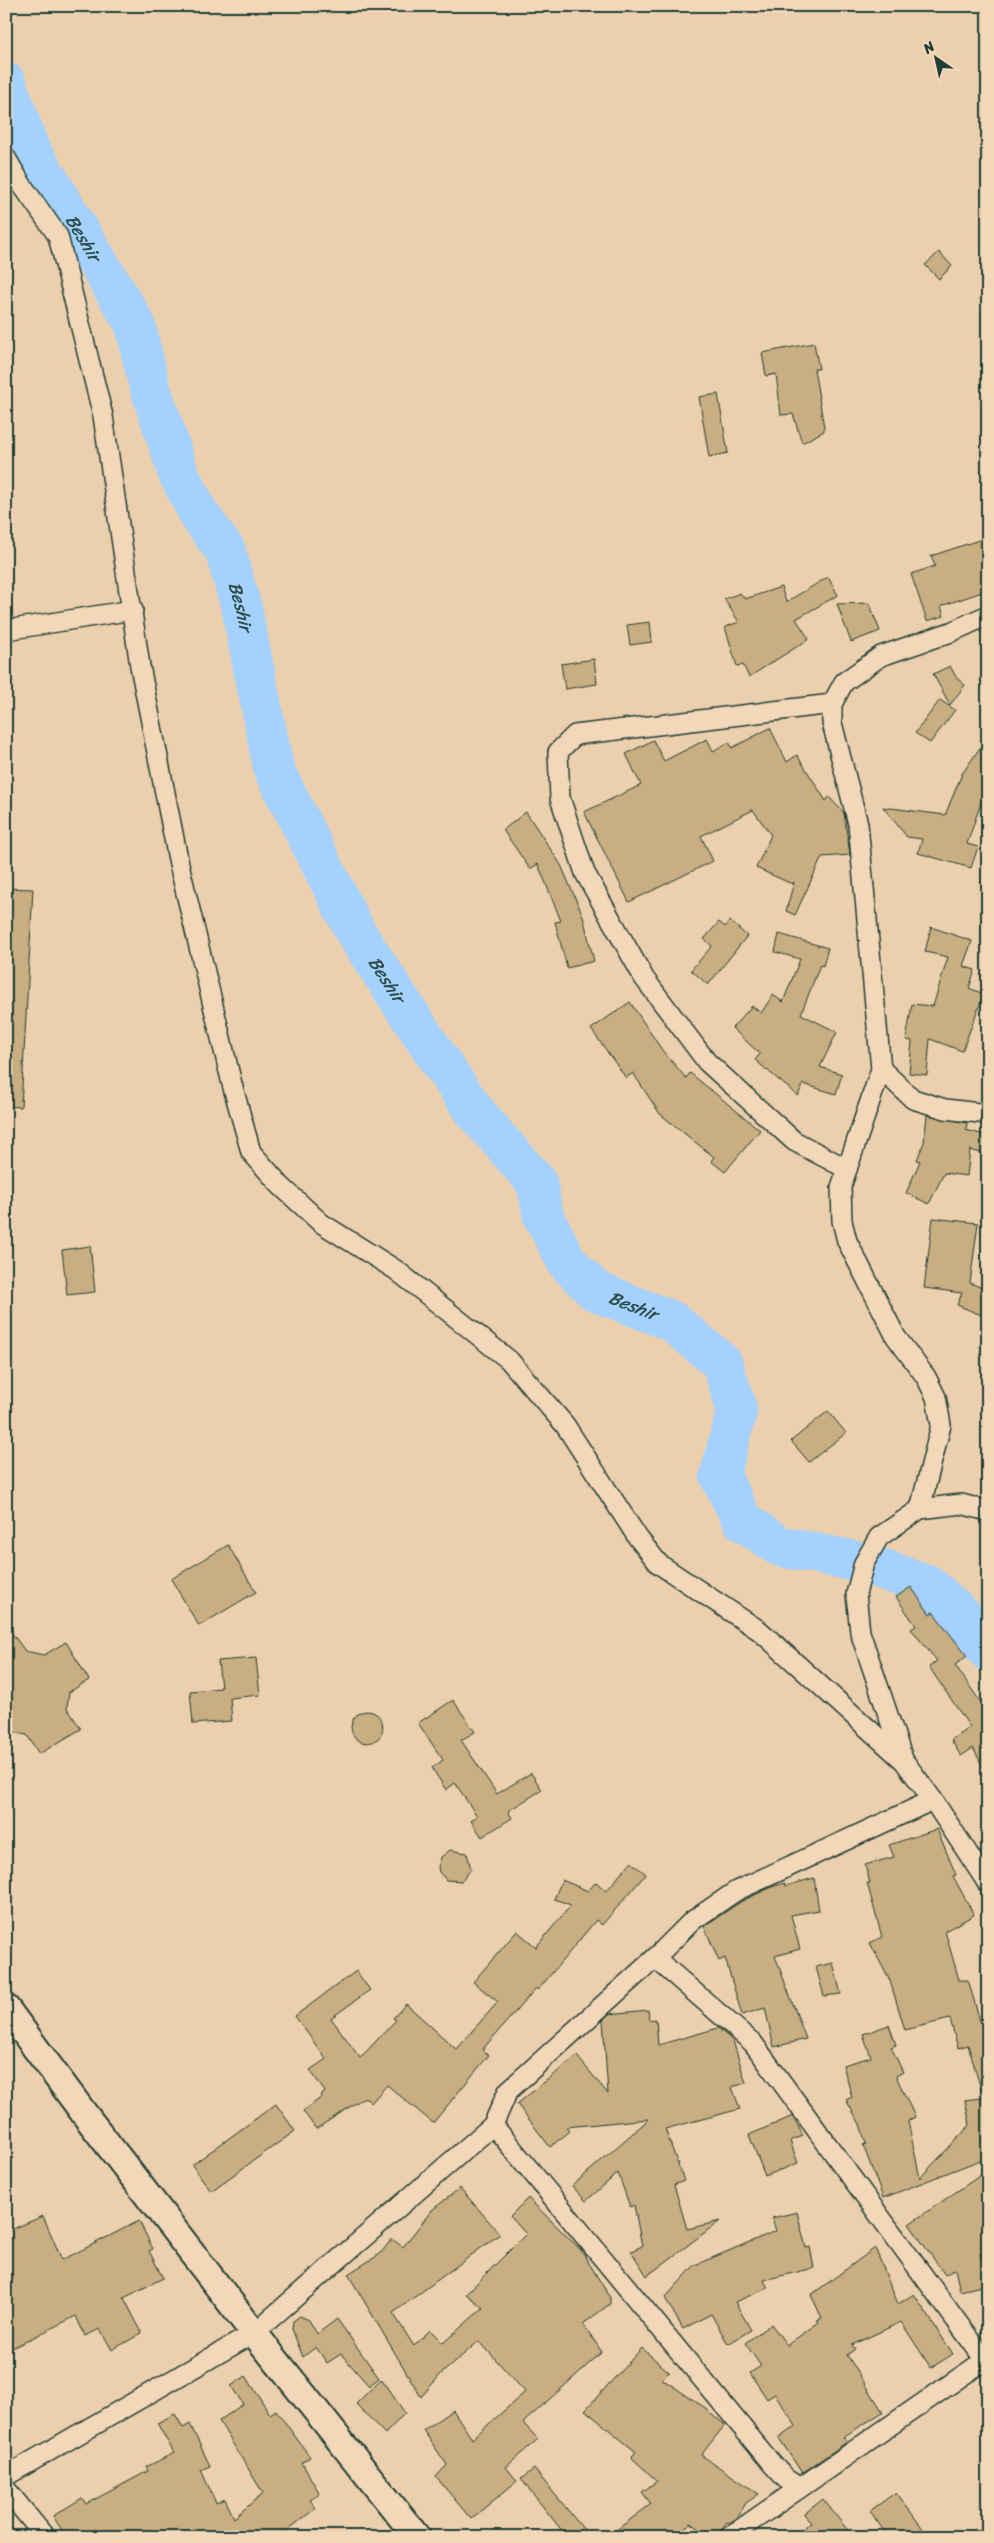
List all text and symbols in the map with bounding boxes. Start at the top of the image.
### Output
north arrow [912,32,962,82]
text: N [917,34,940,61]
water label: Beshir [56,208,112,271]
water label: Beshir [219,578,263,638]
water label: Beshir [359,950,416,1013]
water label: Beshir [604,1282,666,1331]

